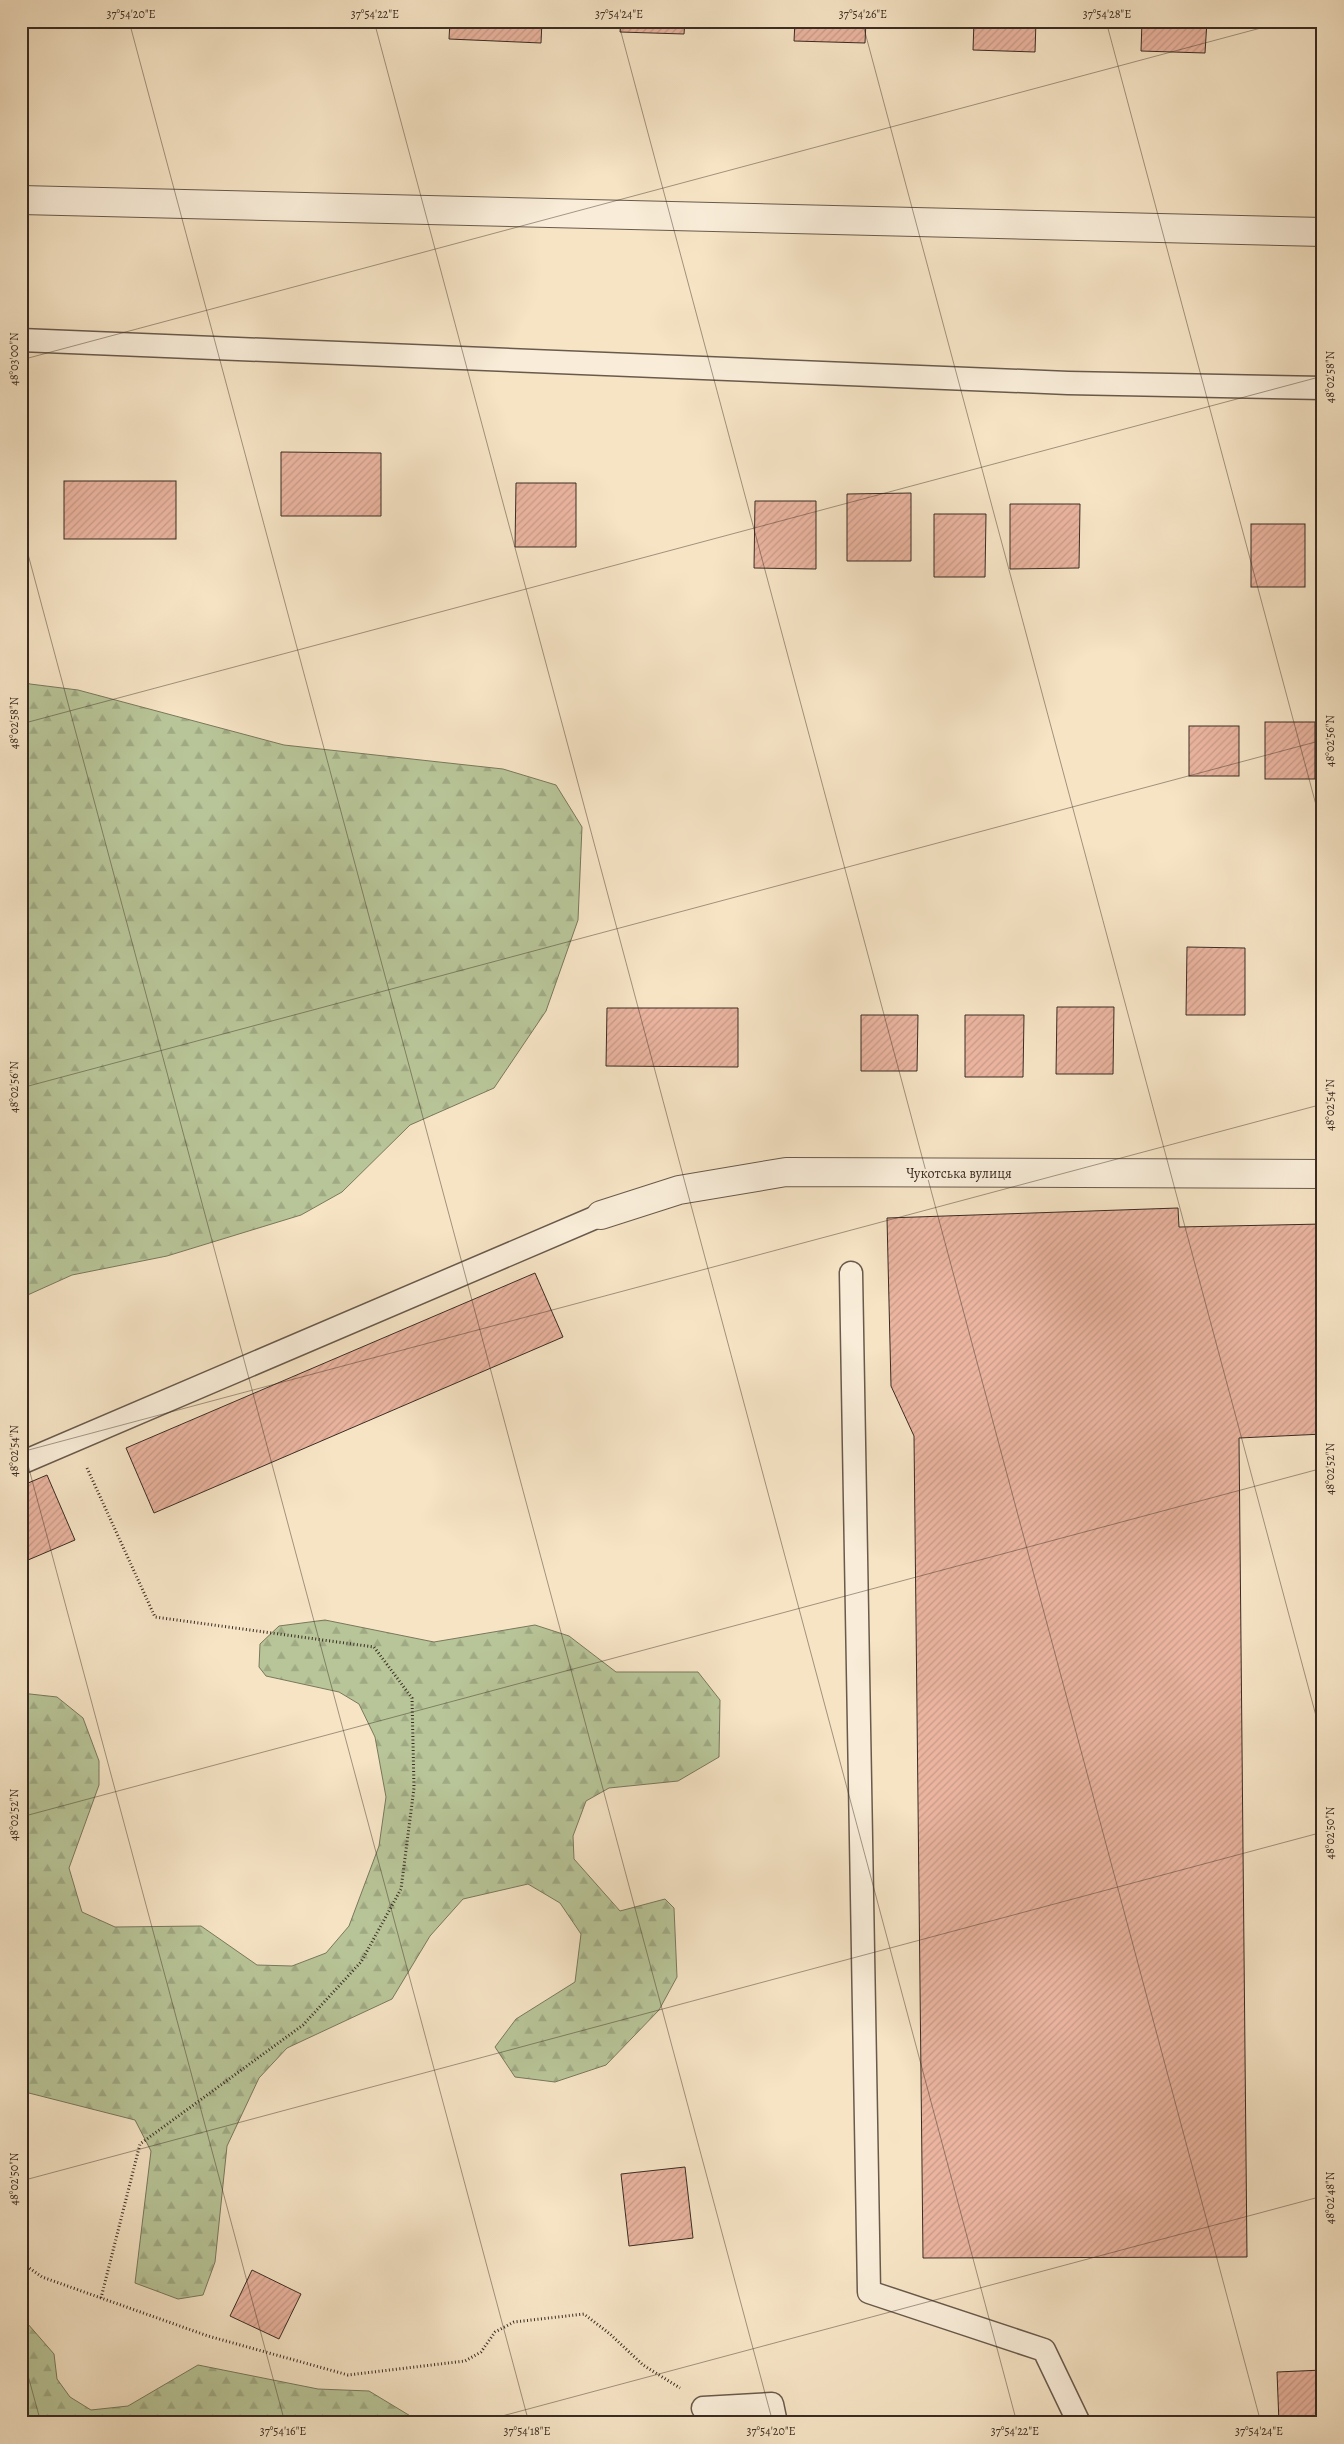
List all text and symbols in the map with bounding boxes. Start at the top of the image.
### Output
text: 37°54'20"E [106,6,156,22]
text: 37°54'22"E [351,6,399,22]
text: 37°54'24"E [595,6,643,22]
text: 37°54'26"E [839,6,887,22]
text: 37°54'28"E [1083,6,1131,22]
text: 48°03'00"N [6,332,22,386]
text: 48°02'58"N [1322,350,1338,403]
text: 48°02'58"N [6,696,22,749]
text: 48°02'56"N [1322,715,1338,767]
text: 48°02'56"N [6,1061,22,1113]
text: 48°02'54"N [1322,1079,1338,1131]
street label: Чукотська вулиця [906,1164,1012,1183]
text: 48°02'54"N [6,1425,22,1477]
text: 48°02'52"N [1322,1443,1338,1495]
text: 48°02'52"N [6,1789,22,1841]
text: 48°02'50"N [1322,1806,1338,1859]
text: 48°02'50"N [6,2152,22,2205]
text: 48°02'48"N [1322,2171,1338,2224]
text: 37°54'16"E [260,2423,306,2439]
text: 37°54'18"E [504,2423,550,2439]
text: 37°54'20"E [746,2423,796,2439]
text: 37°54'22"E [991,2423,1039,2439]
text: 37°54'24"E [1235,2423,1283,2439]

